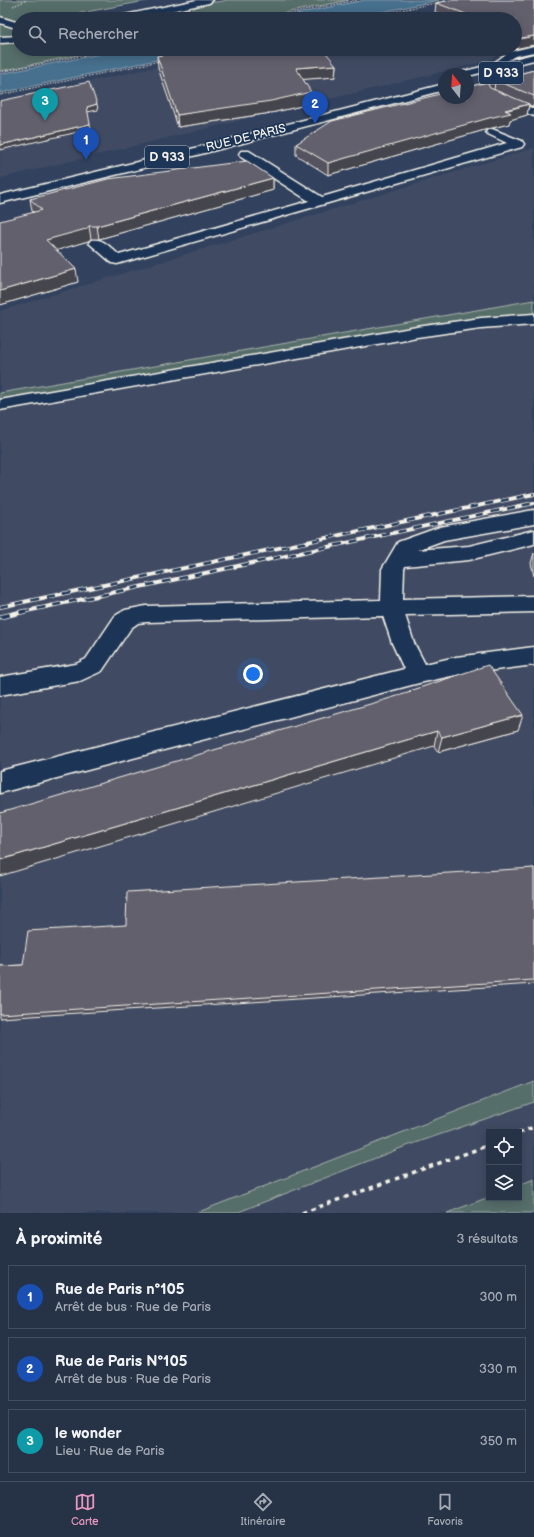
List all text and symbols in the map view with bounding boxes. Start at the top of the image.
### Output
search box [12,12,522,56]
icon: search [26,23,48,45]
text: Rechercher [58,25,138,44]
road number: D 933 [479,62,523,84]
north arrow [438,68,474,104]
pin: 3 [32,88,58,121]
pin: 2 [302,91,328,124]
street label: RUE DE PARIS [204,121,288,155]
pin: 1 [73,127,99,160]
road number: D 933 [145,146,189,168]
your location [243,664,263,684]
map controls [486,1129,522,1201]
button: locate [486,1129,522,1165]
button: layers [486,1165,522,1201]
text: À proximité [16,1229,102,1249]
text: 3 résultats [456,1231,518,1247]
text: Rue de Paris n°105 [55,1280,185,1299]
text: 1 [27,1289,33,1305]
text: 300 m [479,1289,517,1305]
text: Arrêt de bus · Rue de Paris [55,1299,211,1315]
text: Rue de Paris N°105 [55,1352,187,1371]
text: 2 [26,1361,34,1377]
text: 330 m [479,1361,517,1377]
text: Arrêt de bus · Rue de Paris [55,1371,211,1387]
text: le wonder [55,1424,121,1443]
text: 3 [26,1433,34,1449]
text: 350 m [480,1433,517,1449]
text: Lieu · Rue de Paris [55,1443,165,1459]
tab: Carte [71,1491,99,1528]
tab: Itinéraire [240,1491,285,1528]
tab: Favoris [427,1491,463,1528]

